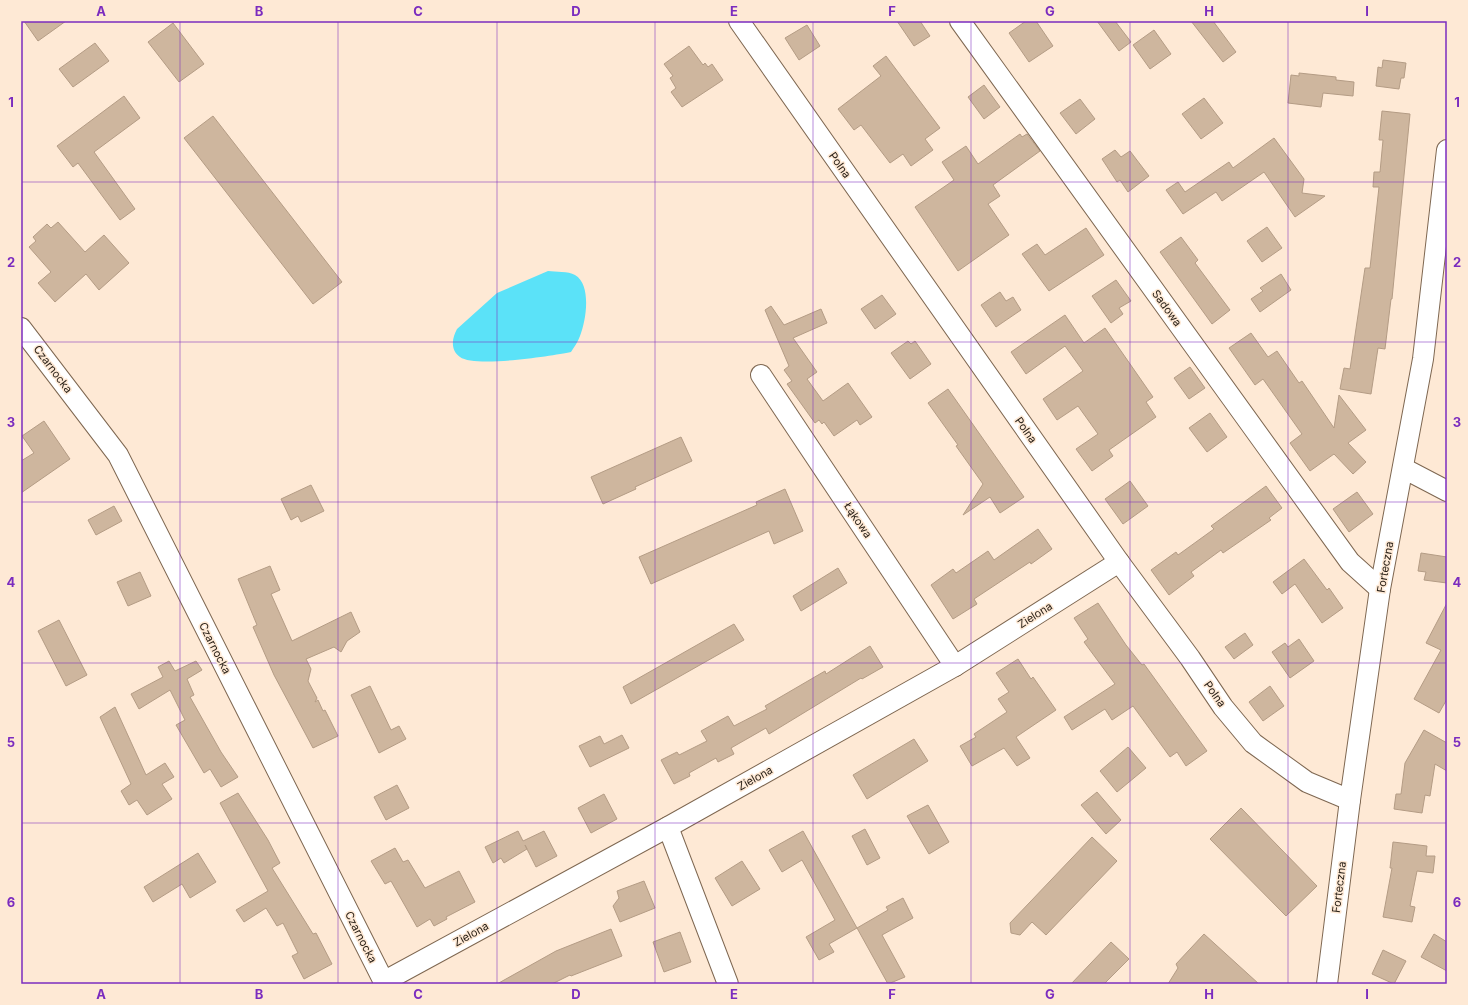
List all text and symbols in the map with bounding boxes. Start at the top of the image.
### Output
text: A [96,3,106,19]
text: B [255,3,264,19]
text: C [413,3,423,19]
text: D [571,3,581,19]
text: E [730,3,738,19]
text: F [888,3,896,19]
text: G [1045,3,1055,19]
text: H [1204,3,1214,19]
text: I [1365,3,1369,19]
text: 1 [8,94,14,110]
text: 1 [1454,94,1460,110]
street label: Polna [826,149,854,181]
text: 2 [7,254,15,270]
text: 2 [1453,254,1461,270]
street label: Sadowa [1149,287,1185,329]
street label: Czarnocka [30,342,76,396]
text: 3 [7,414,15,430]
street label: Polna [1012,414,1040,446]
text: 3 [1453,414,1461,430]
street label: Łąkowa [841,499,875,541]
street label: Forteczna [1374,540,1396,594]
text: 4 [7,574,16,590]
text: 4 [1453,574,1462,590]
street label: Zielona [1015,599,1055,631]
street label: Czarnocka [196,620,234,676]
street label: Polna [1201,678,1229,710]
text: 5 [7,734,15,750]
text: 5 [1453,734,1461,750]
street label: Zielona [735,763,775,793]
street label: Forteczna [1329,860,1349,914]
text: 6 [7,894,15,910]
text: 6 [1453,894,1461,910]
street label: Czarnocka [342,909,380,965]
street label: Zielona [451,919,491,949]
text: A [96,986,106,1002]
text: B [255,986,264,1002]
text: C [413,986,423,1002]
text: D [571,986,581,1002]
text: E [730,986,738,1002]
text: F [888,986,896,1002]
text: G [1045,986,1055,1002]
text: H [1204,986,1214,1002]
text: I [1365,986,1369,1002]

